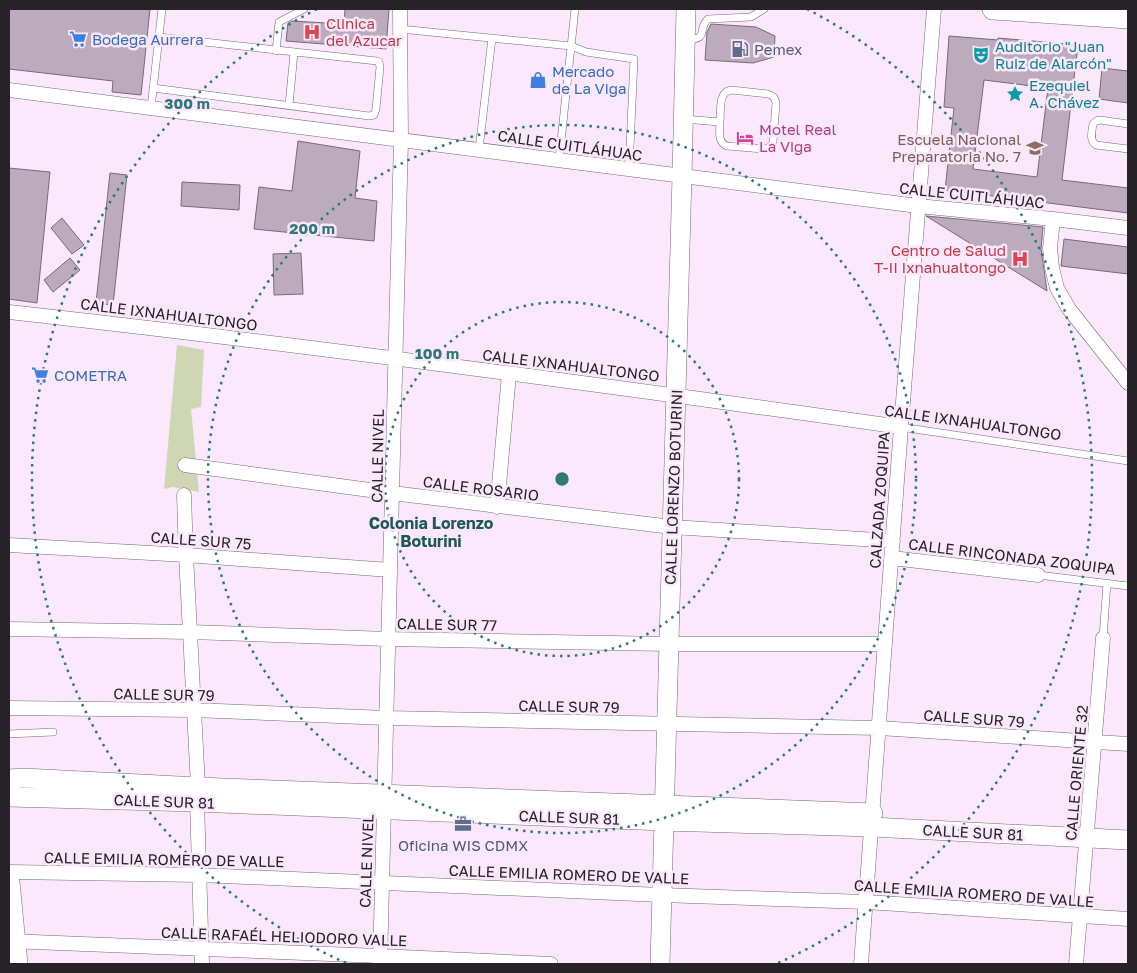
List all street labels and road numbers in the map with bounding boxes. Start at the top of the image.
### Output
street label: CALLE CUITLÁHUAC [496,126,644,164]
street label: CALLE CUITLÁHUAC [898,178,1046,212]
street label: CALLE IXNAHUALTONGO [79,294,259,334]
street label: CALLE IXNAHUALTONGO [481,345,661,385]
street label: CALLE LORENZO BOTURINI [661,389,685,585]
street label: CALLE IXNAHUALTONGO [883,401,1063,443]
street label: CALLE NIVEL [367,408,387,503]
street label: CALZADA ZOQUIPA [865,431,893,569]
street label: CALLE ROSARIO [422,472,540,504]
street label: CALLE SUR 75 [150,527,252,553]
street label: CALLE RINCONADA ZOQUIPA [907,534,1117,578]
street label: CALLE SUR 77 [397,614,497,634]
street label: CALLE SUR 79 [113,684,215,704]
street label: CALLE SUR 79 [518,696,620,716]
street label: CALLE ORIENTE 32 [1061,704,1091,842]
street label: CALLE SUR 79 [923,705,1025,731]
street label: CALLE SUR 81 [113,790,215,812]
street label: CALLE SUR 81 [518,806,620,828]
street label: CALLE NIVEL [355,813,377,908]
street label: CALLE SUR 81 [922,820,1024,844]
street label: CALLE EMILIA ROMERO DE VALLE [44,848,284,870]
street label: CALLE EMILIA ROMERO DE VALLE [448,861,690,887]
street label: CALLE EMILIA ROMERO DE VALLE [853,876,1095,910]
street label: CALLE RAFAÉL HELIODORO VALLE [161,923,407,949]

